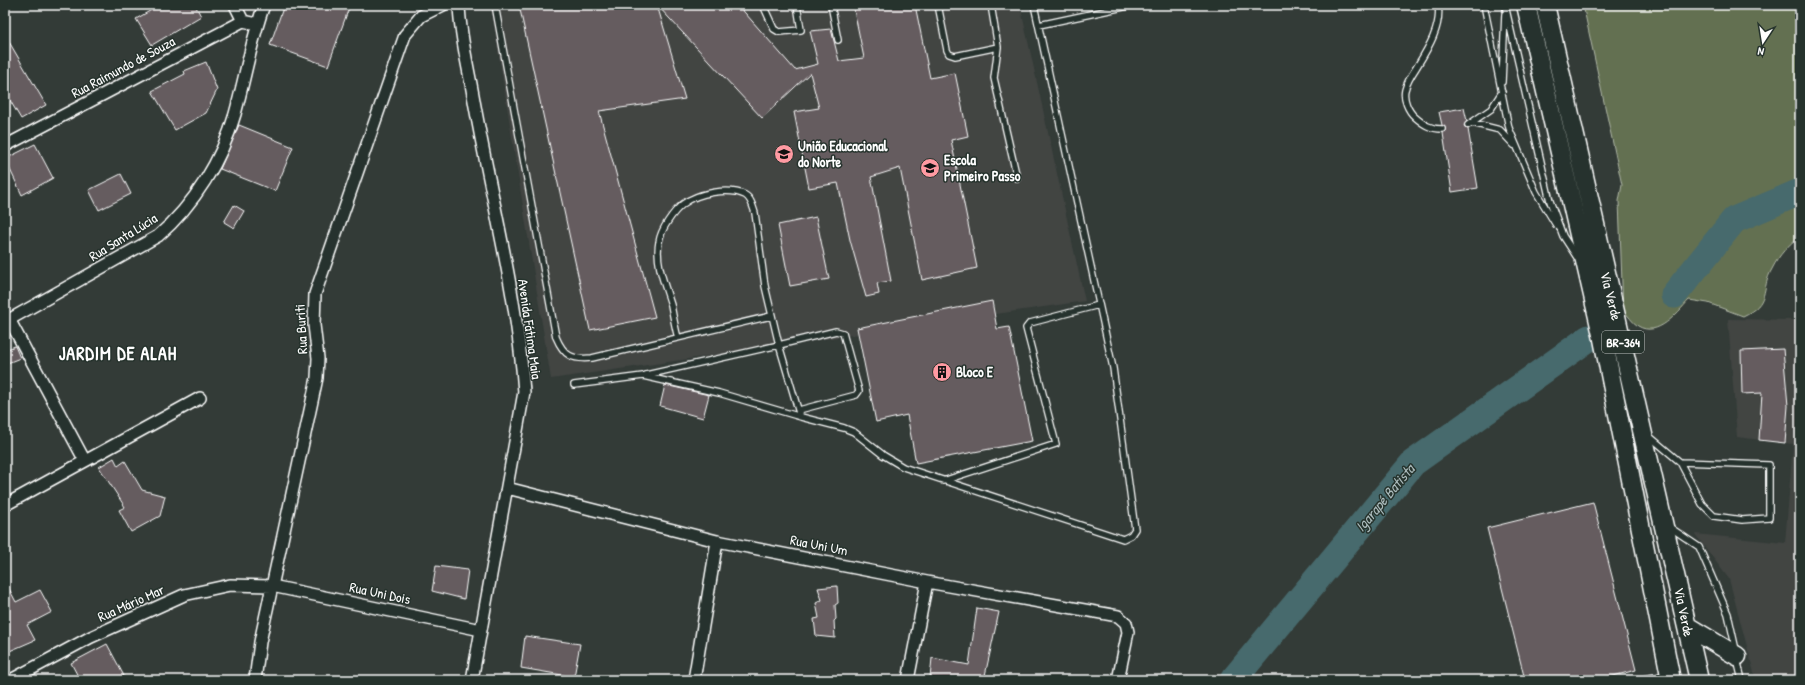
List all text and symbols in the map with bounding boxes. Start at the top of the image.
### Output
north arrow [1743,22,1783,62]
street label: Rua Raimundo de Souza [68,31,178,102]
text: N [1756,44,1765,59]
place label: União Educacional do Norte [798,136,888,171]
school or university icon: União Educacional do Norte [773,143,795,165]
place label: Escola Primeiro Passo [944,150,1021,185]
school or university icon: Escola Primeiro Passo [919,157,941,179]
street label: Rua Santa Lúcia [85,208,161,265]
street label: Via Verde [1596,270,1627,323]
street label: Avenida Fátima Maia [514,278,547,381]
street label: Rua Buriti [290,304,311,354]
road number: BR-364 [1602,331,1644,353]
district label: JARDIM DE ALAH [59,341,177,366]
building icon: Bloco E [931,361,953,383]
place label: Bloco E [956,362,994,381]
water label: Igarapé Batista [1350,458,1421,536]
street label: Rua Uni Um [789,530,850,559]
street label: Rua Uni Dois [348,577,412,608]
street label: Rua Mário Mar [94,579,168,626]
street label: Via Verde [1670,586,1699,639]

